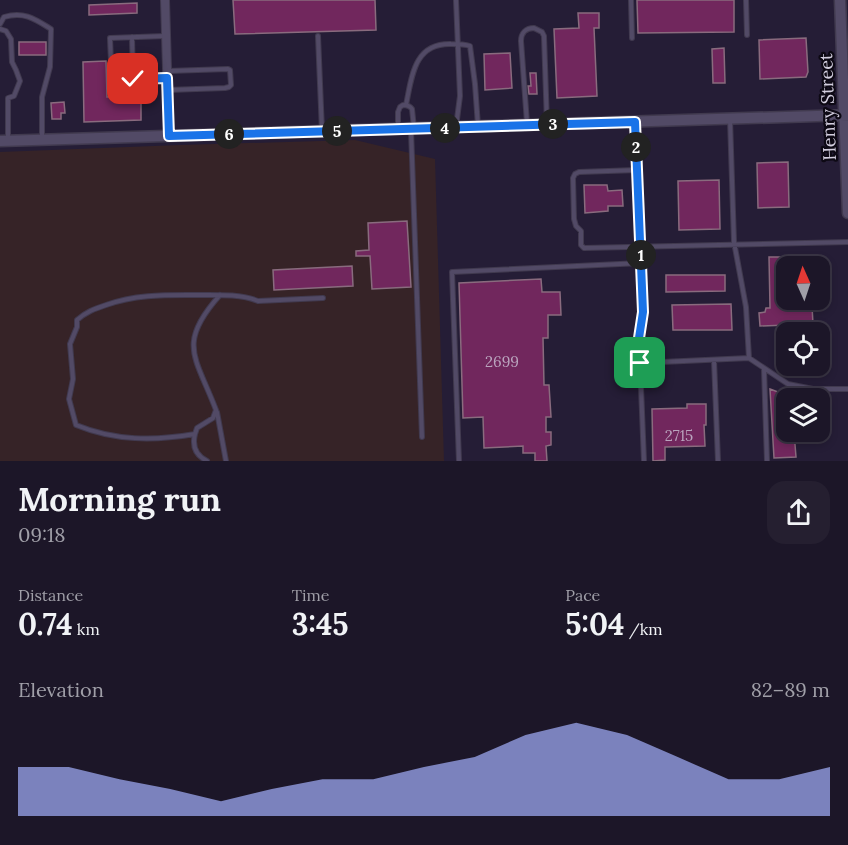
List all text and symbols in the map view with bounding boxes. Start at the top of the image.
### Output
pin [107,53,158,104]
street label: Henry Street [814,53,841,161]
icon: check [116,62,149,95]
pin: 3 [538,109,568,139]
pin: 4 [430,113,460,143]
text: 3 [549,114,557,134]
pin: 5 [322,116,352,146]
text: 4 [441,118,449,138]
pin: 6 [214,119,244,149]
text: 5 [333,121,341,141]
text: 6 [224,124,234,144]
pin: 2 [621,132,651,162]
text: 2 [632,137,640,157]
pin: 1 [626,240,656,270]
text: 1 [638,245,644,265]
north arrow [776,256,830,310]
map controls [776,256,830,442]
button: locate [776,322,830,376]
pin [614,337,665,388]
icon: arrive [623,346,656,379]
house number: 2699 [485,352,519,371]
button: layers [776,388,830,442]
house number: 2715 [665,426,693,445]
text: Morning run [18,478,221,520]
button: share [767,481,830,544]
text: 09:18 [18,522,66,547]
text: Distance [18,585,83,605]
text: Time [292,585,329,605]
text: Pace [565,585,600,605]
text: 0.74 [18,605,73,643]
text: 3:45 [292,605,349,643]
text: 5:04 [565,605,625,643]
text: km [73,619,100,639]
text: /km [625,619,663,639]
text: Elevation [18,677,104,702]
text: 82–89 m [751,677,830,702]

